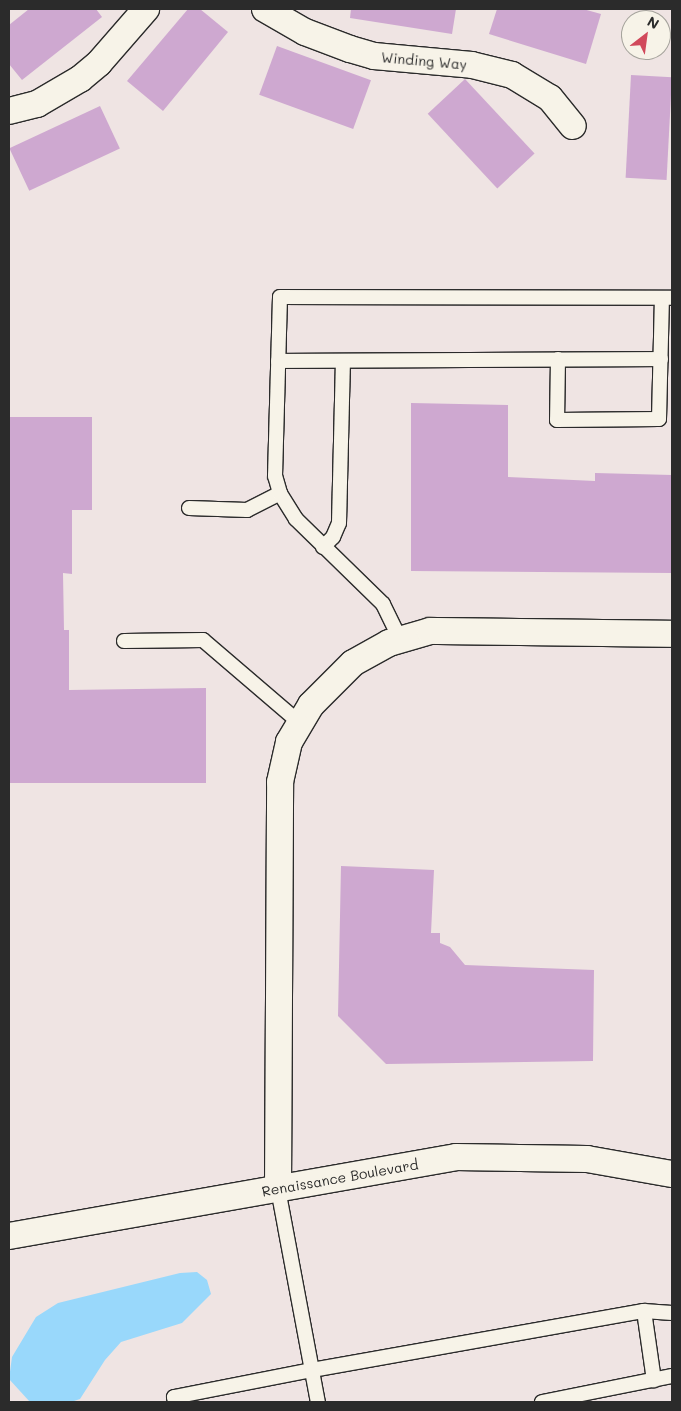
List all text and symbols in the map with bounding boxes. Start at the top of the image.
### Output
north arrow [621,10,671,60]
text: N [644,12,663,33]
street label: Winding Way [380,49,468,73]
street label: Renaissance Boulevard [260,1156,420,1200]

